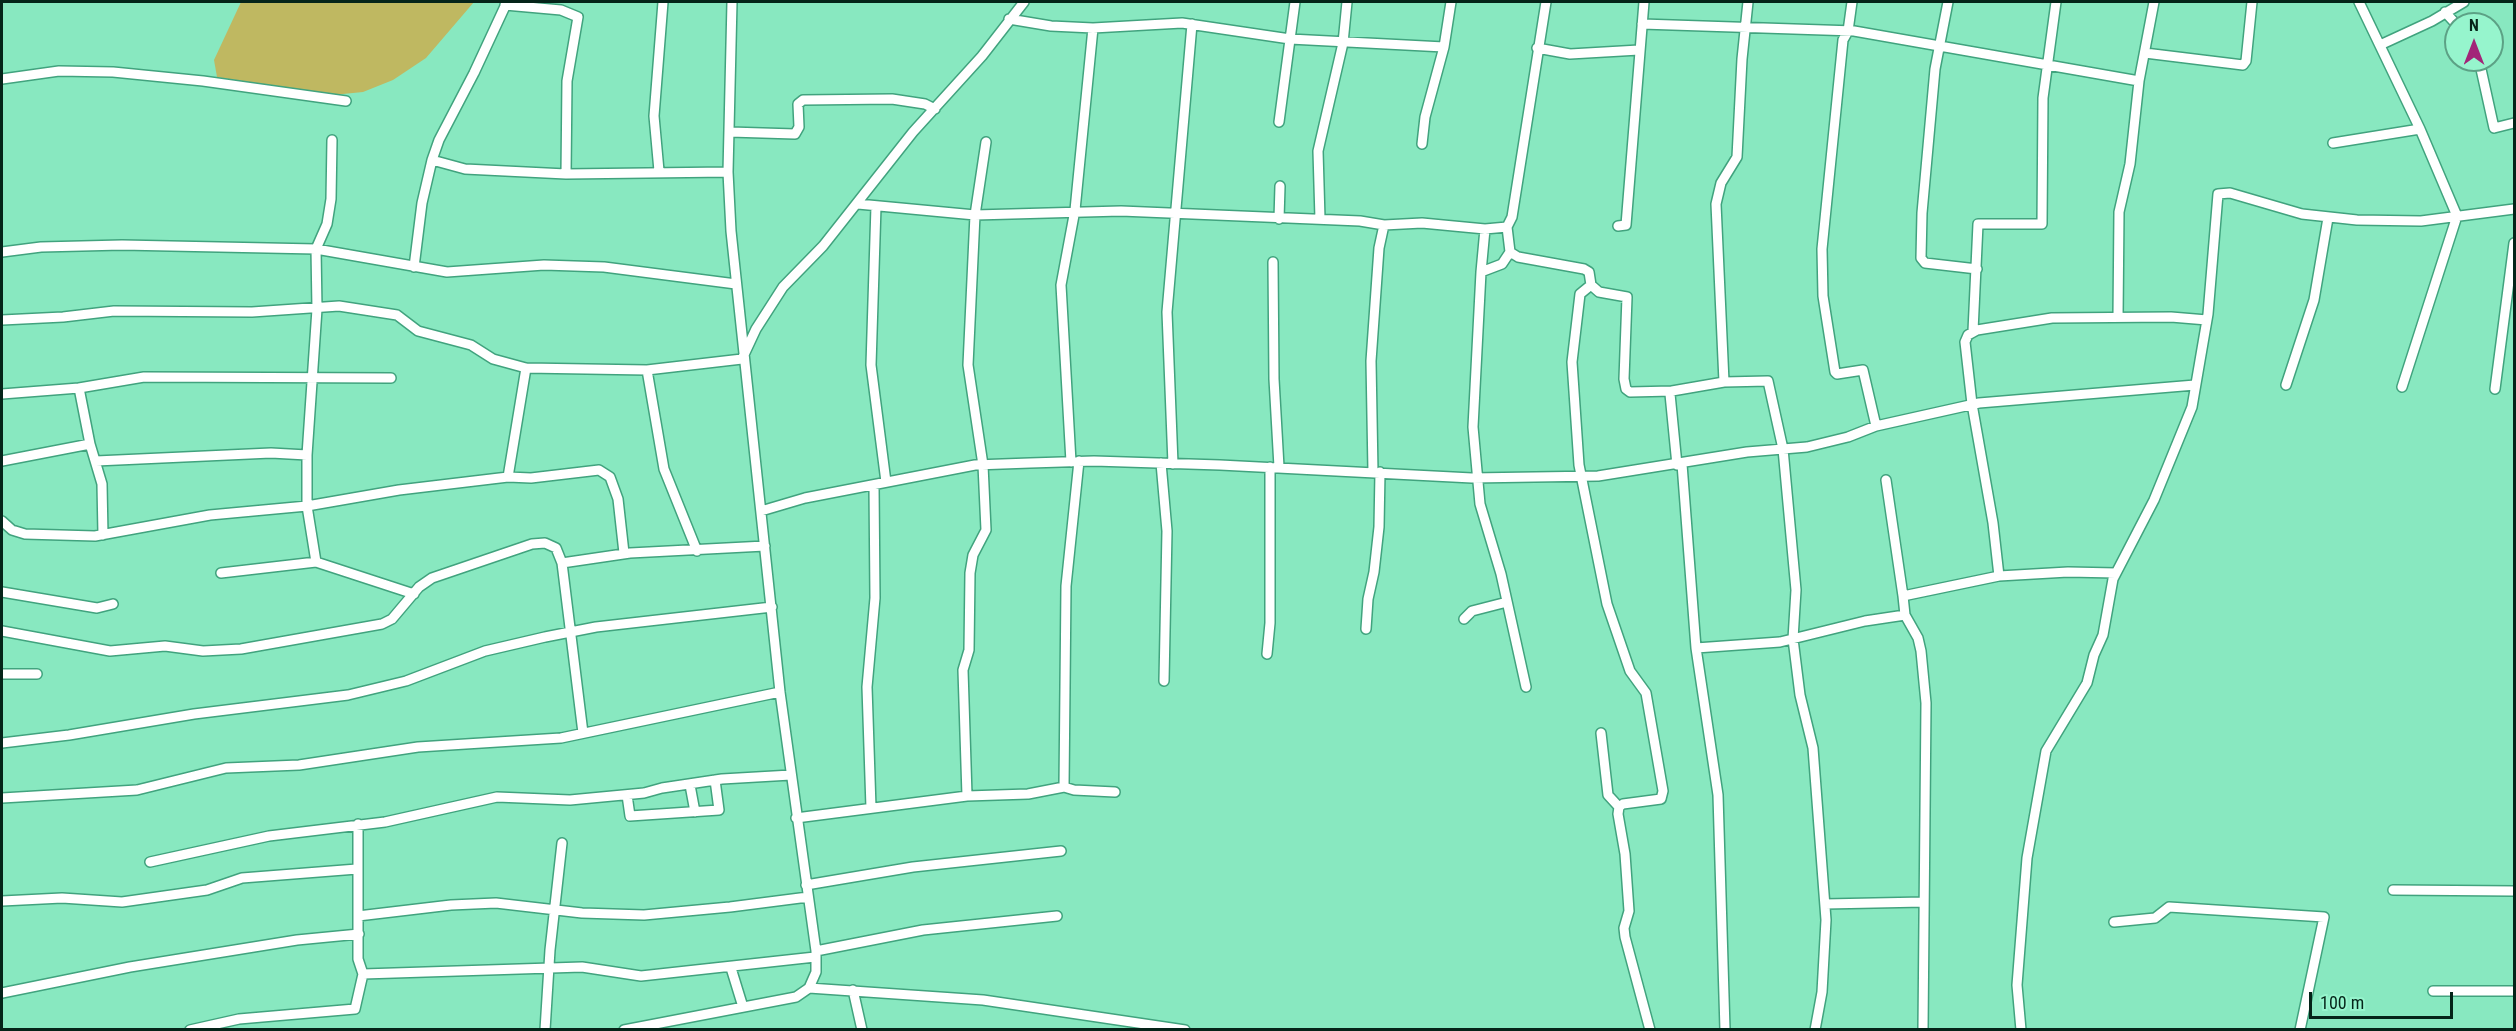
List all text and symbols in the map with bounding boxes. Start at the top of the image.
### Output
north arrow [2444,12,2504,72]
text: N [2469,16,2479,35]
scale bar [2312,980,2456,1018]
text: 100 m [2320,992,2364,1013]

